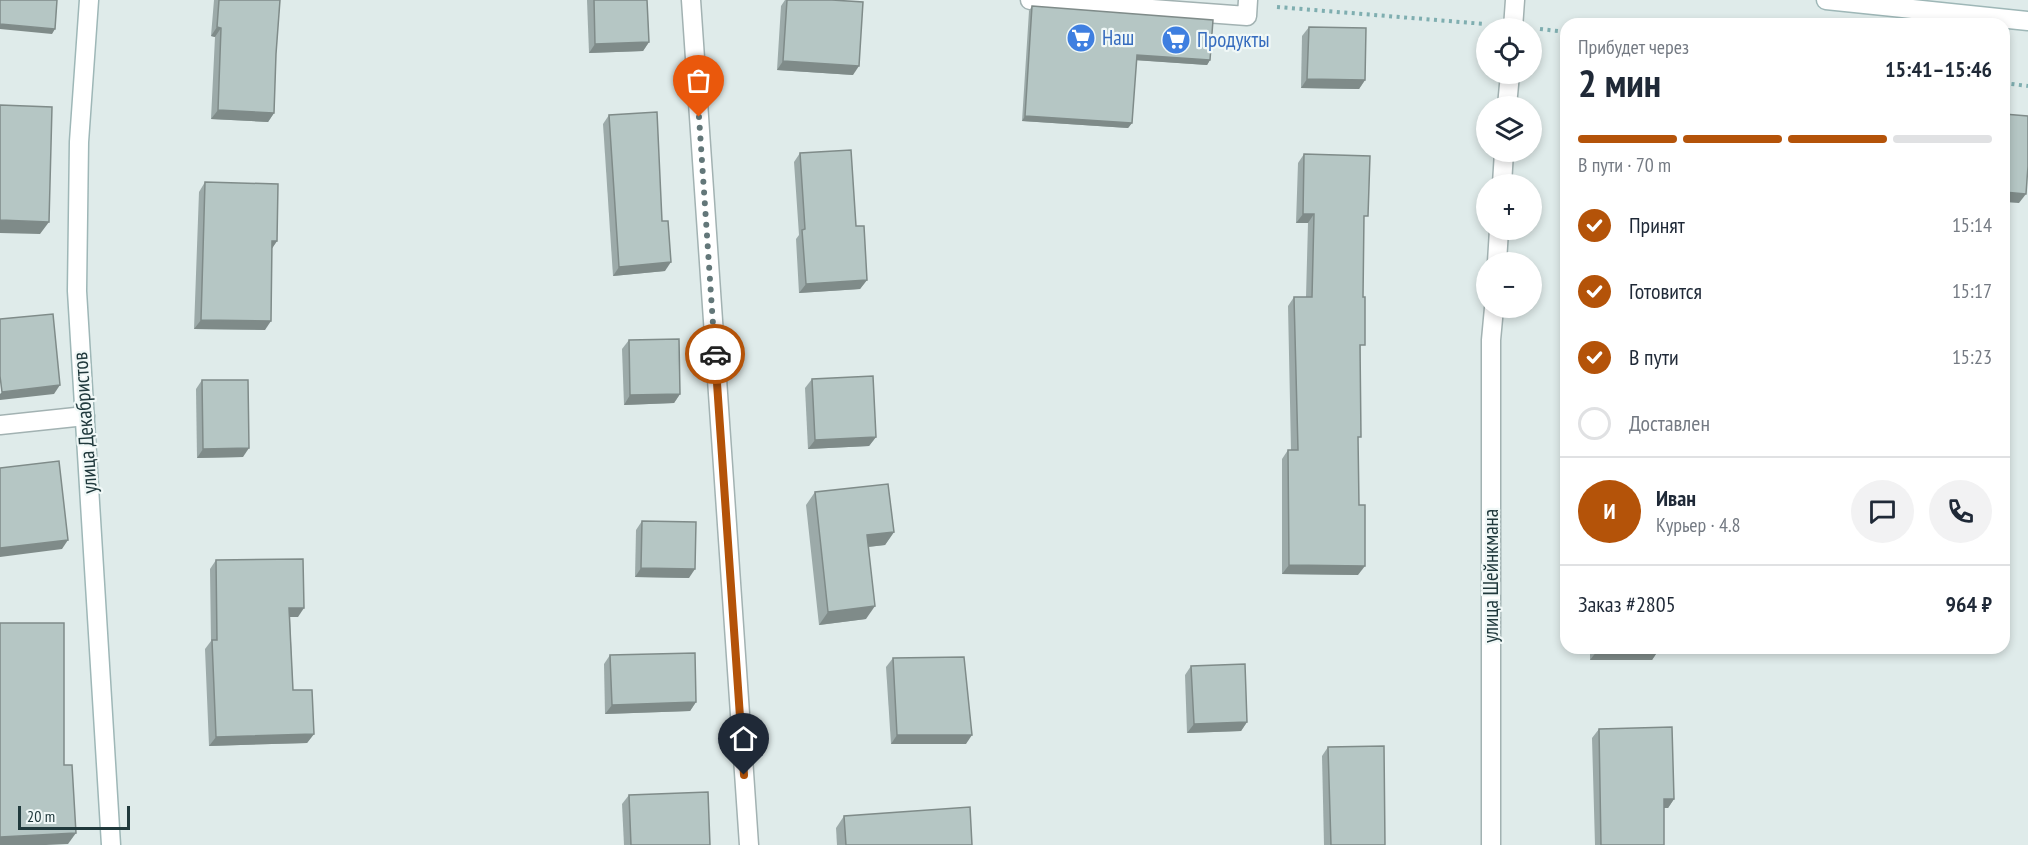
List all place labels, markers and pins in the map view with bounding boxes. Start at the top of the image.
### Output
supermarket icon: Наш [1065,22,1097,54]
place label: Наш [1102,24,1134,51]
supermarket icon: Продукты [1160,24,1192,56]
place label: Продукты [1197,26,1270,53]
pin [673,55,724,117]
pin [718,713,769,775]

